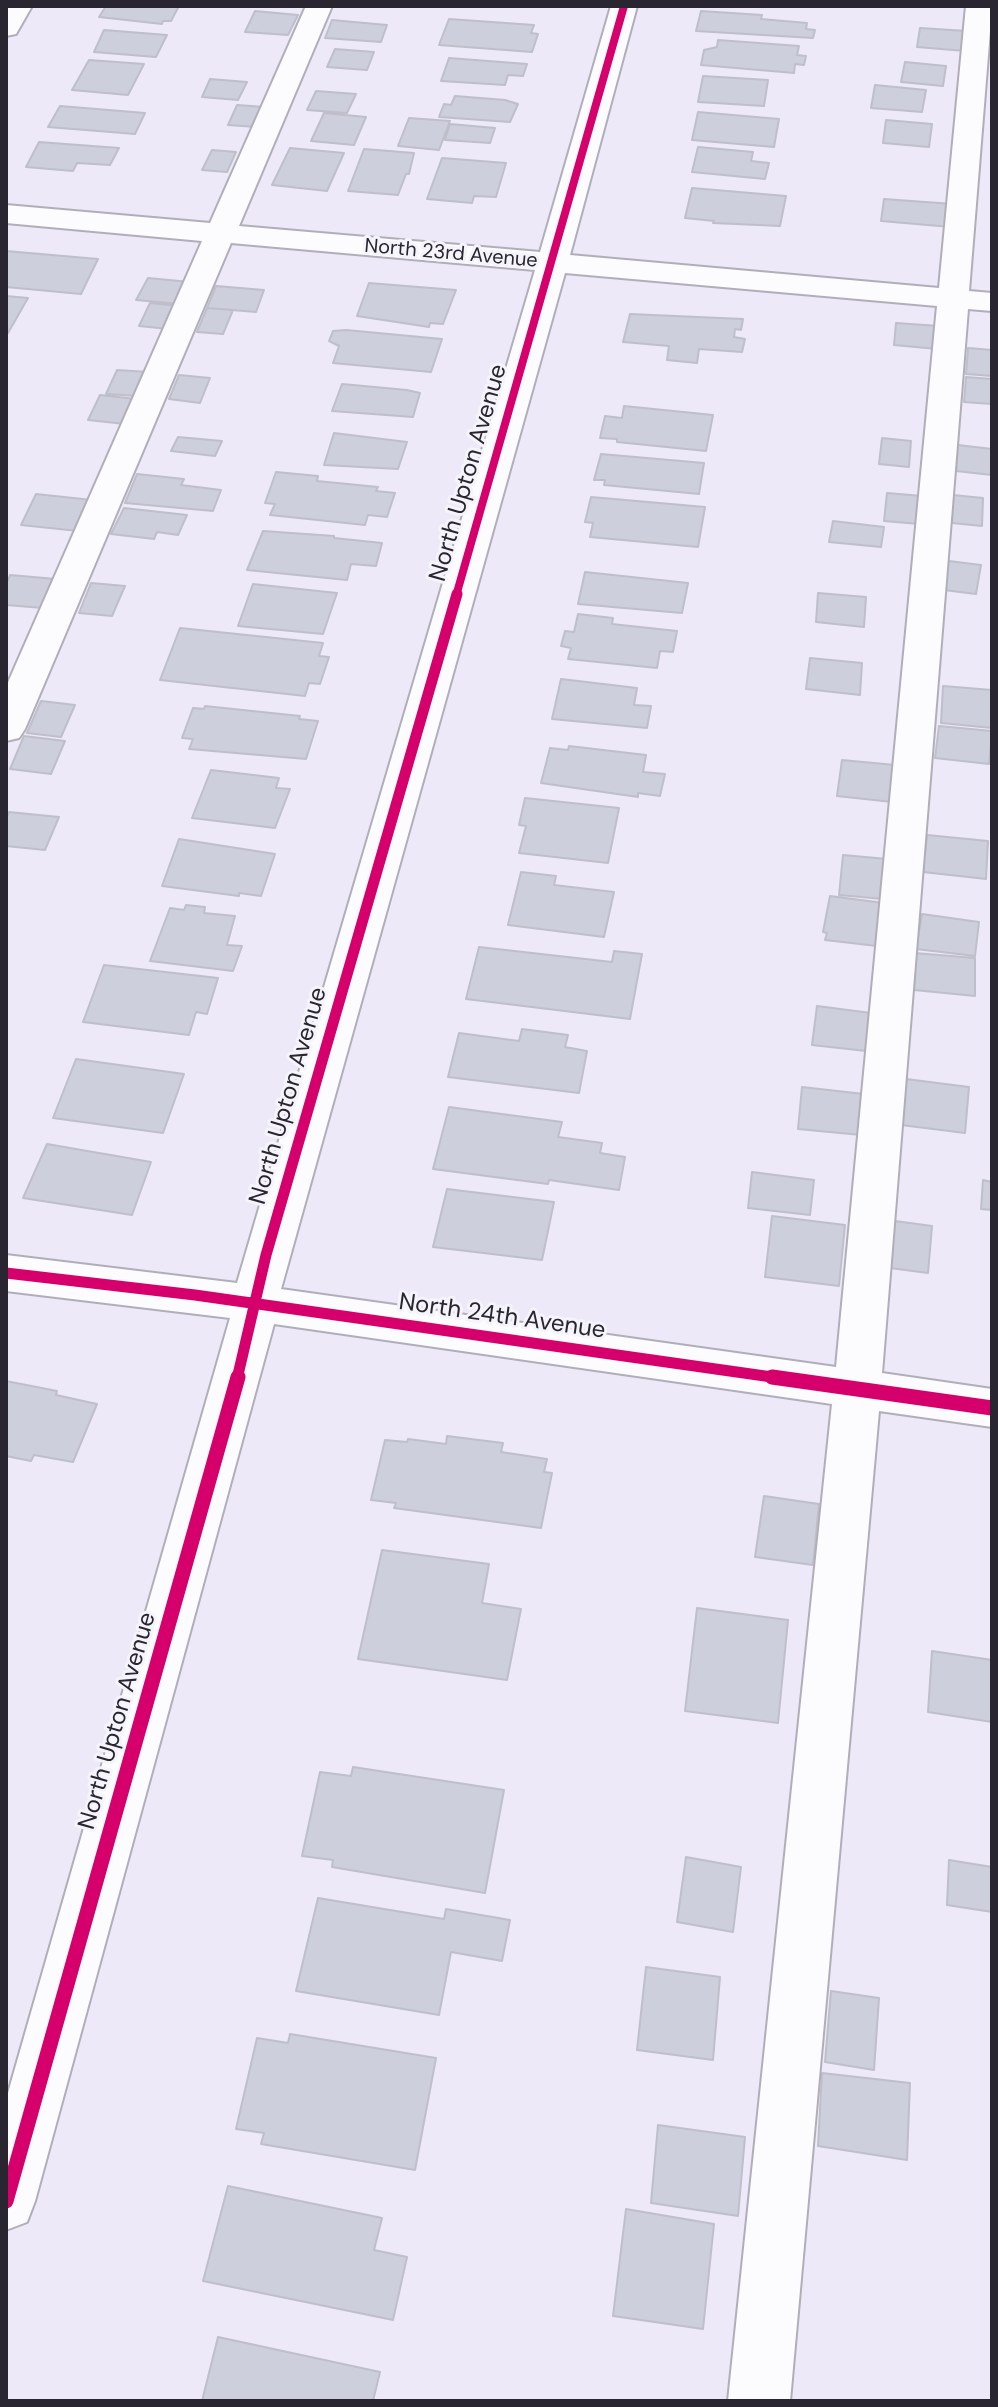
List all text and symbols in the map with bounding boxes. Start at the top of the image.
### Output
street label: North 23rd Avenue [363,234,539,274]
street label: North Upton Avenue [424,361,514,585]
street label: North Upton Avenue [244,984,334,1208]
street label: North 24th Avenue [397,1288,607,1346]
street label: North Upton Avenue [73,1609,163,1833]

